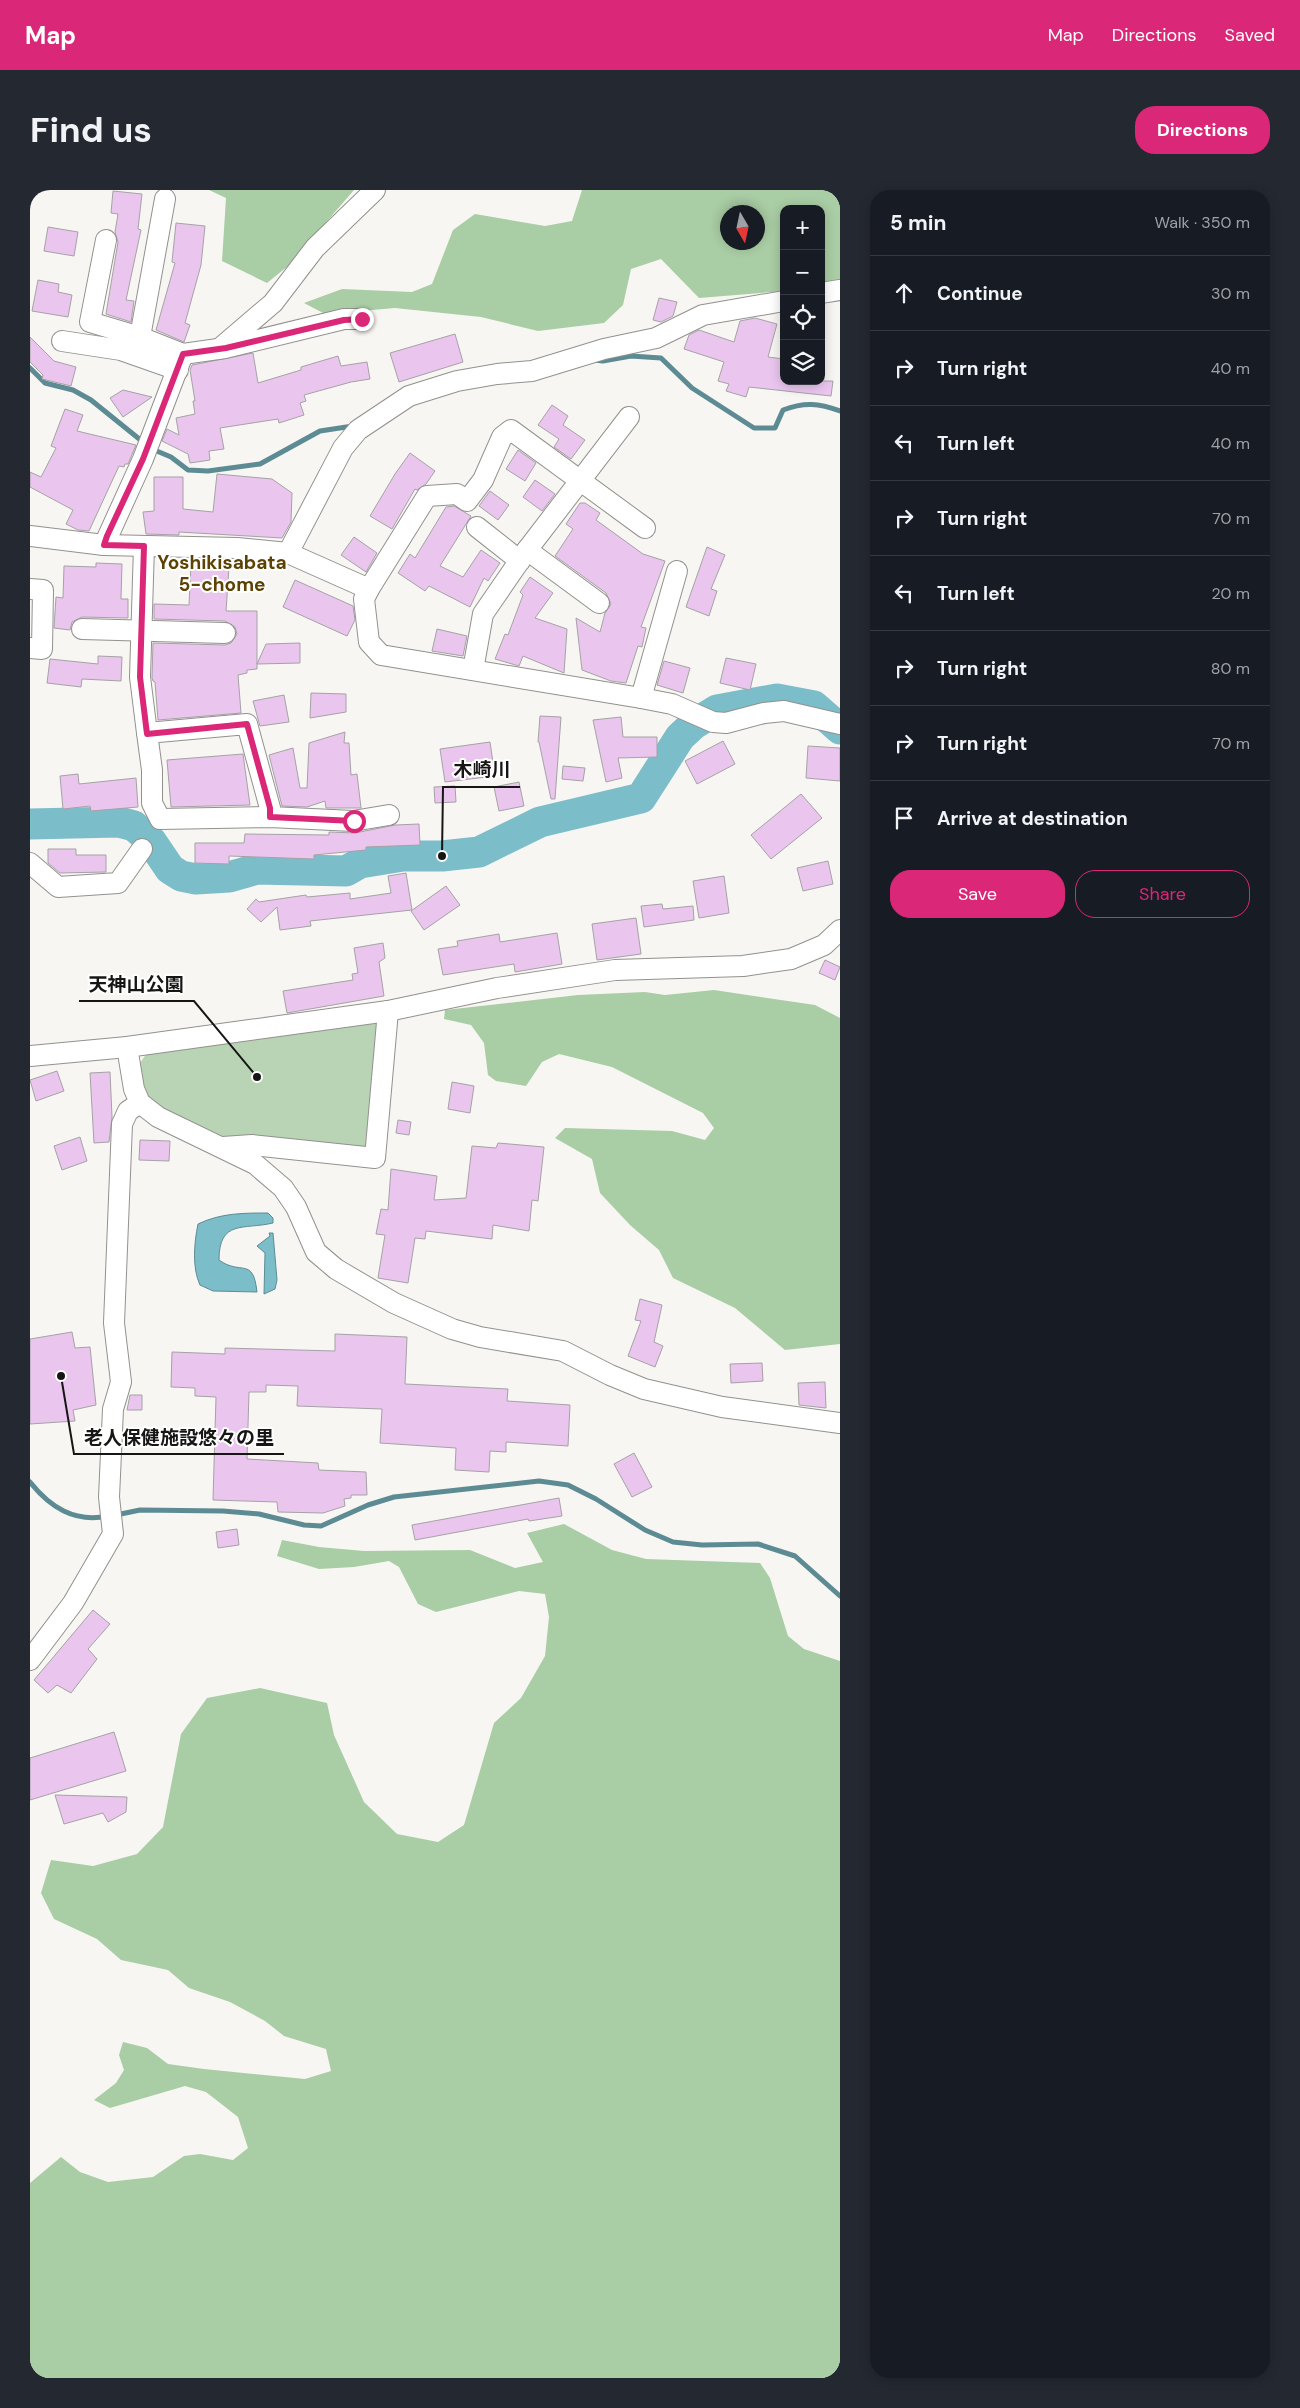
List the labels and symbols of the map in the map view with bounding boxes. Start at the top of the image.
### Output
north arrow [720,205,765,250]
route end [351,308,374,331]
district label: Yoshikisabata 5-chome [157,550,287,597]
callout: 木崎川 [443,753,520,787]
text: 木崎川 [453,757,511,782]
route start [343,810,366,833]
callout: 天神山公園 [79,967,194,1001]
text: 天神山公園 [88,972,184,997]
callout: 老人保健施設悠々の里 [74,1420,284,1454]
text: 老人保健施設悠々の里 [84,1425,274,1450]

